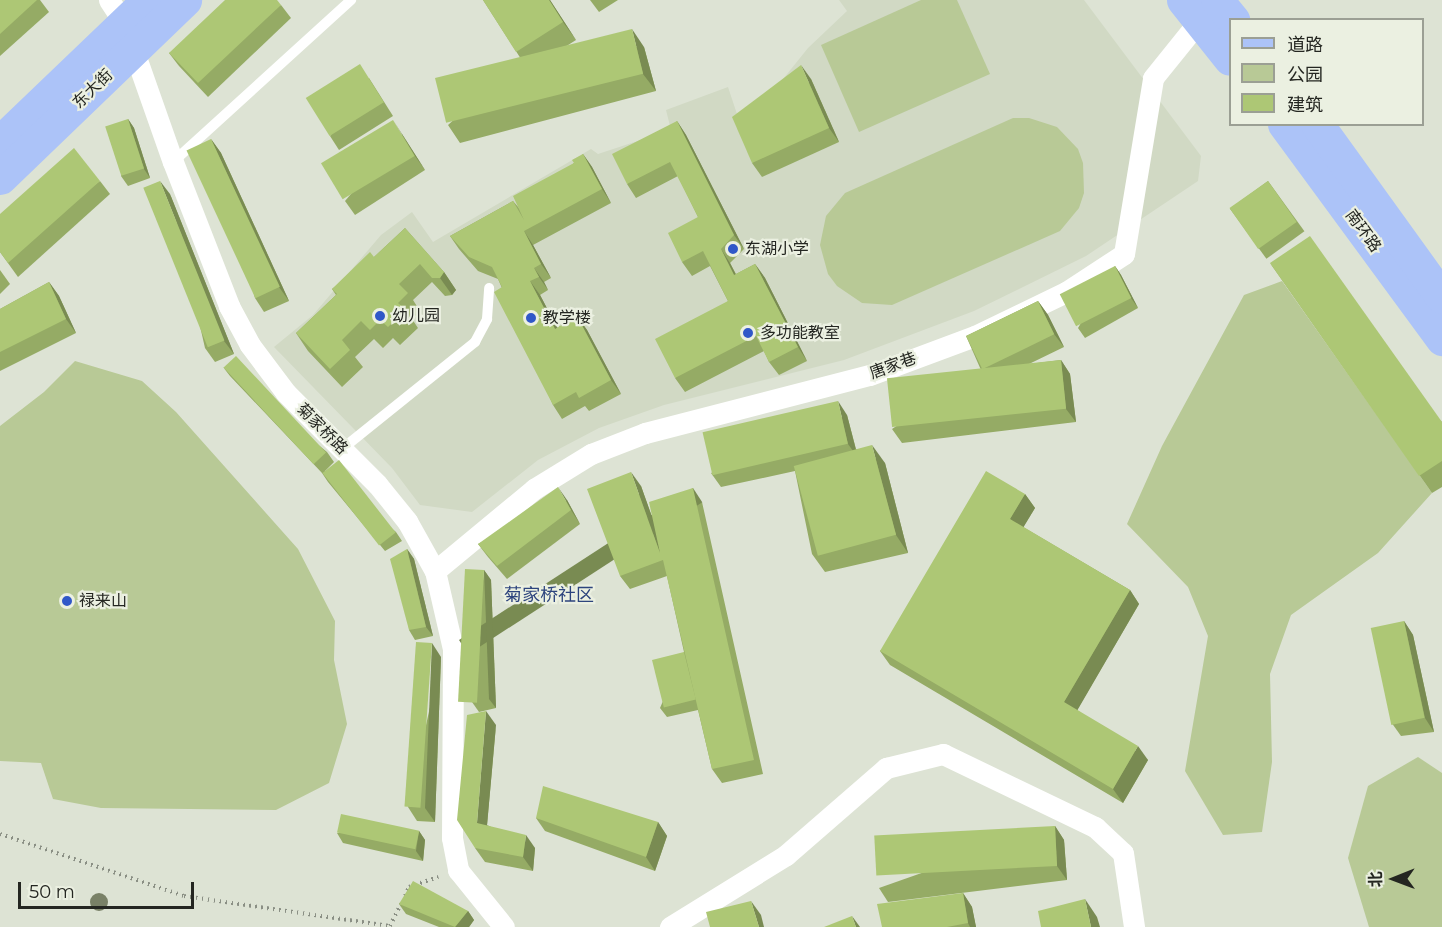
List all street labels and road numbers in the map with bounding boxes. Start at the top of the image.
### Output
street label: 东大街 [69,65,117,113]
street label: 南环路 [1341,206,1385,256]
street label: 唐家巷 [867,349,919,383]
street label: 菊家桥路 [293,400,351,458]

